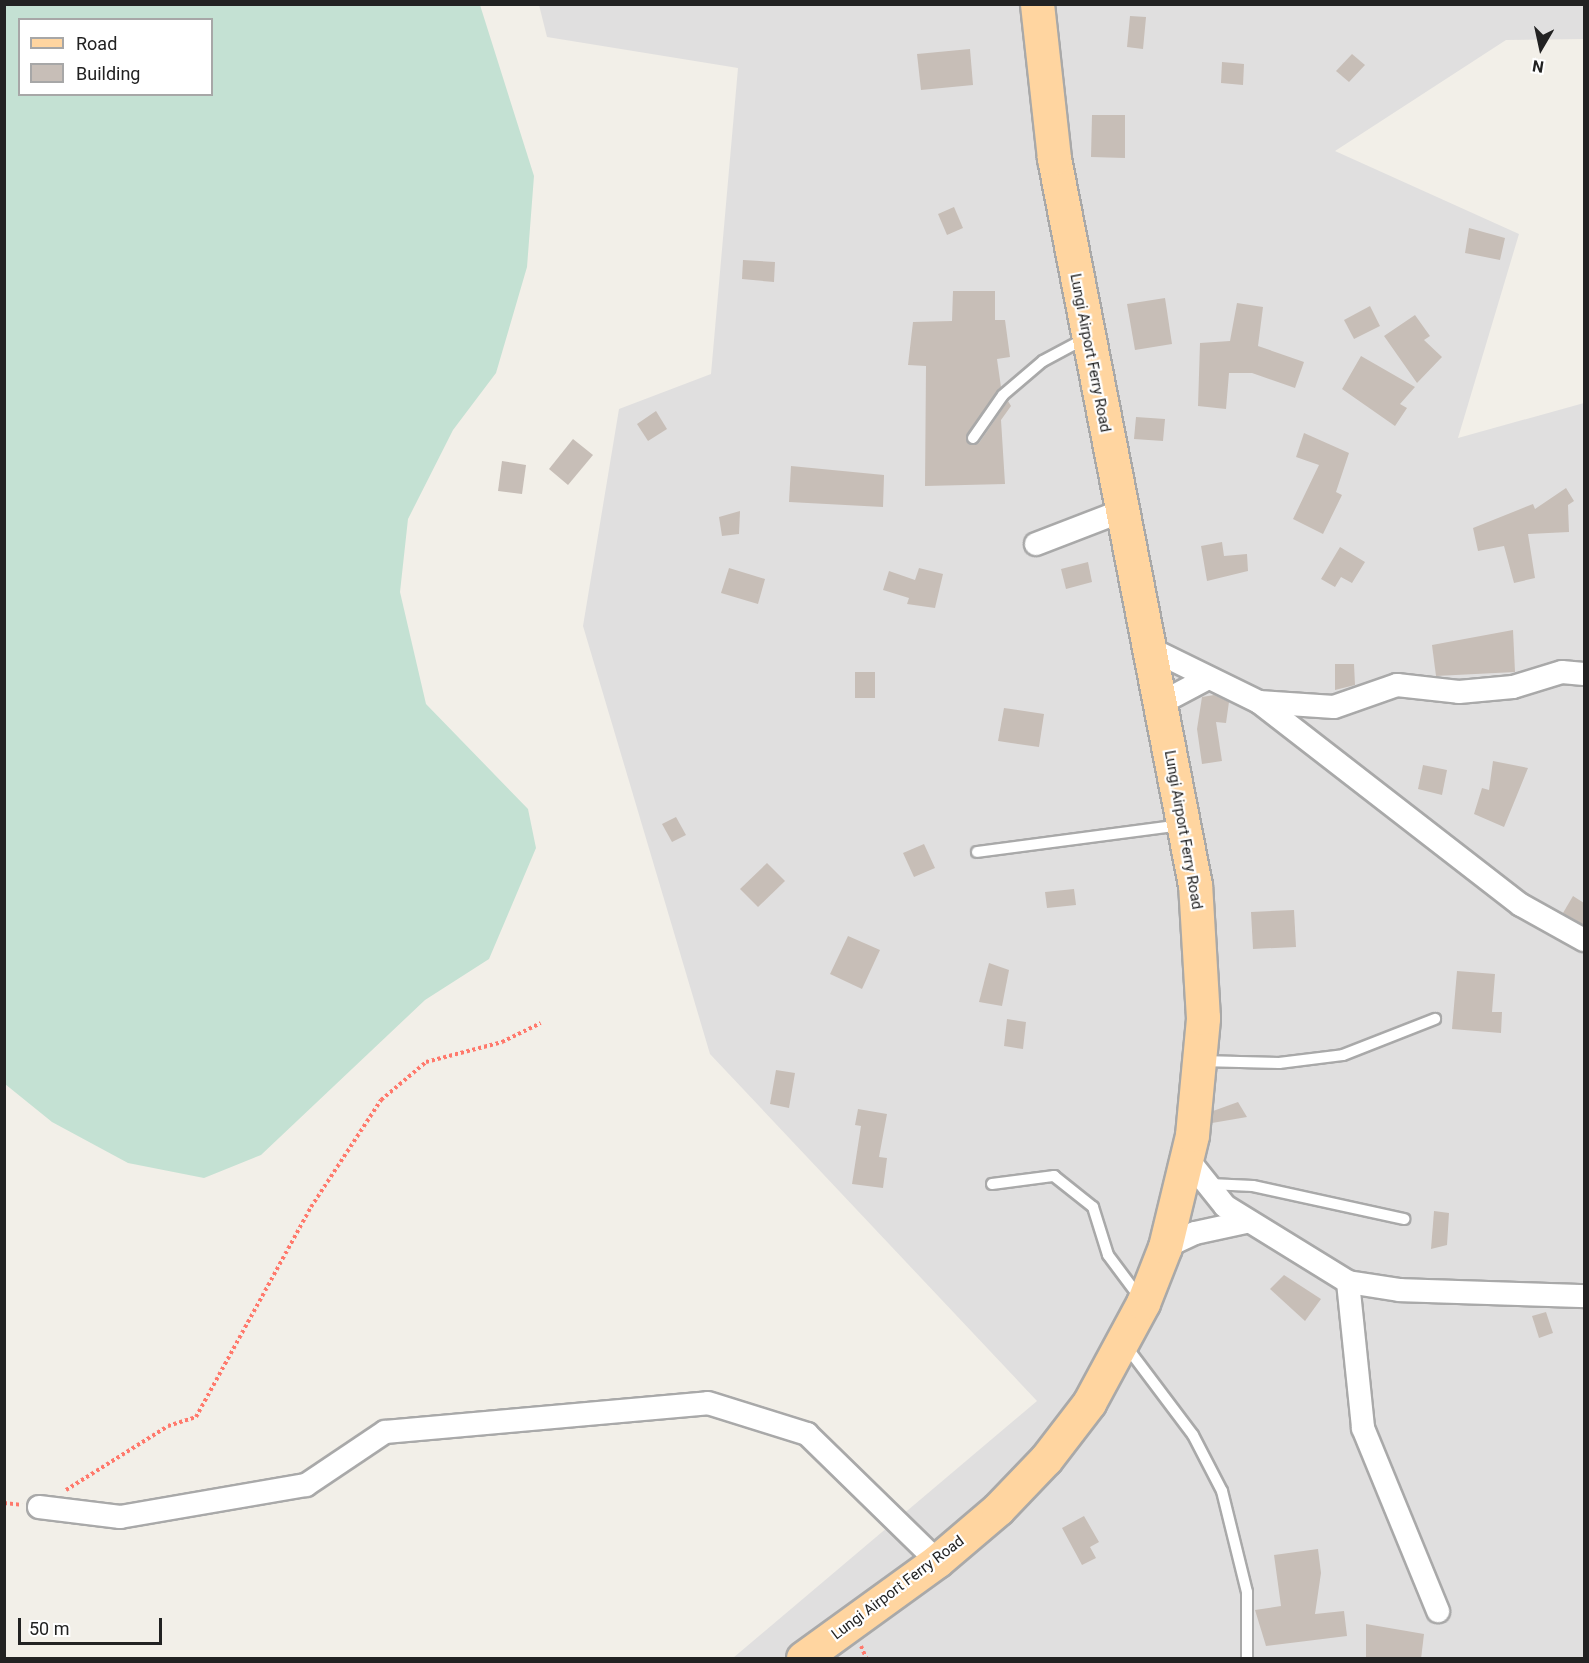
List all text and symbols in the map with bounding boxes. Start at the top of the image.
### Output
legend [18,18,213,96]
north arrow [1511,18,1571,78]
text: Road [76,33,117,54]
text: N [1531,56,1545,77]
text: Building [76,63,140,84]
street label: Lungi Airport Ferry Road [1066,272,1114,434]
street label: Lungi Airport Ferry Road [1160,749,1206,911]
street label: Lungi Airport Ferry Road [828,1532,968,1644]
scale bar [21,1606,165,1644]
text: 50 m [29,1618,69,1639]

